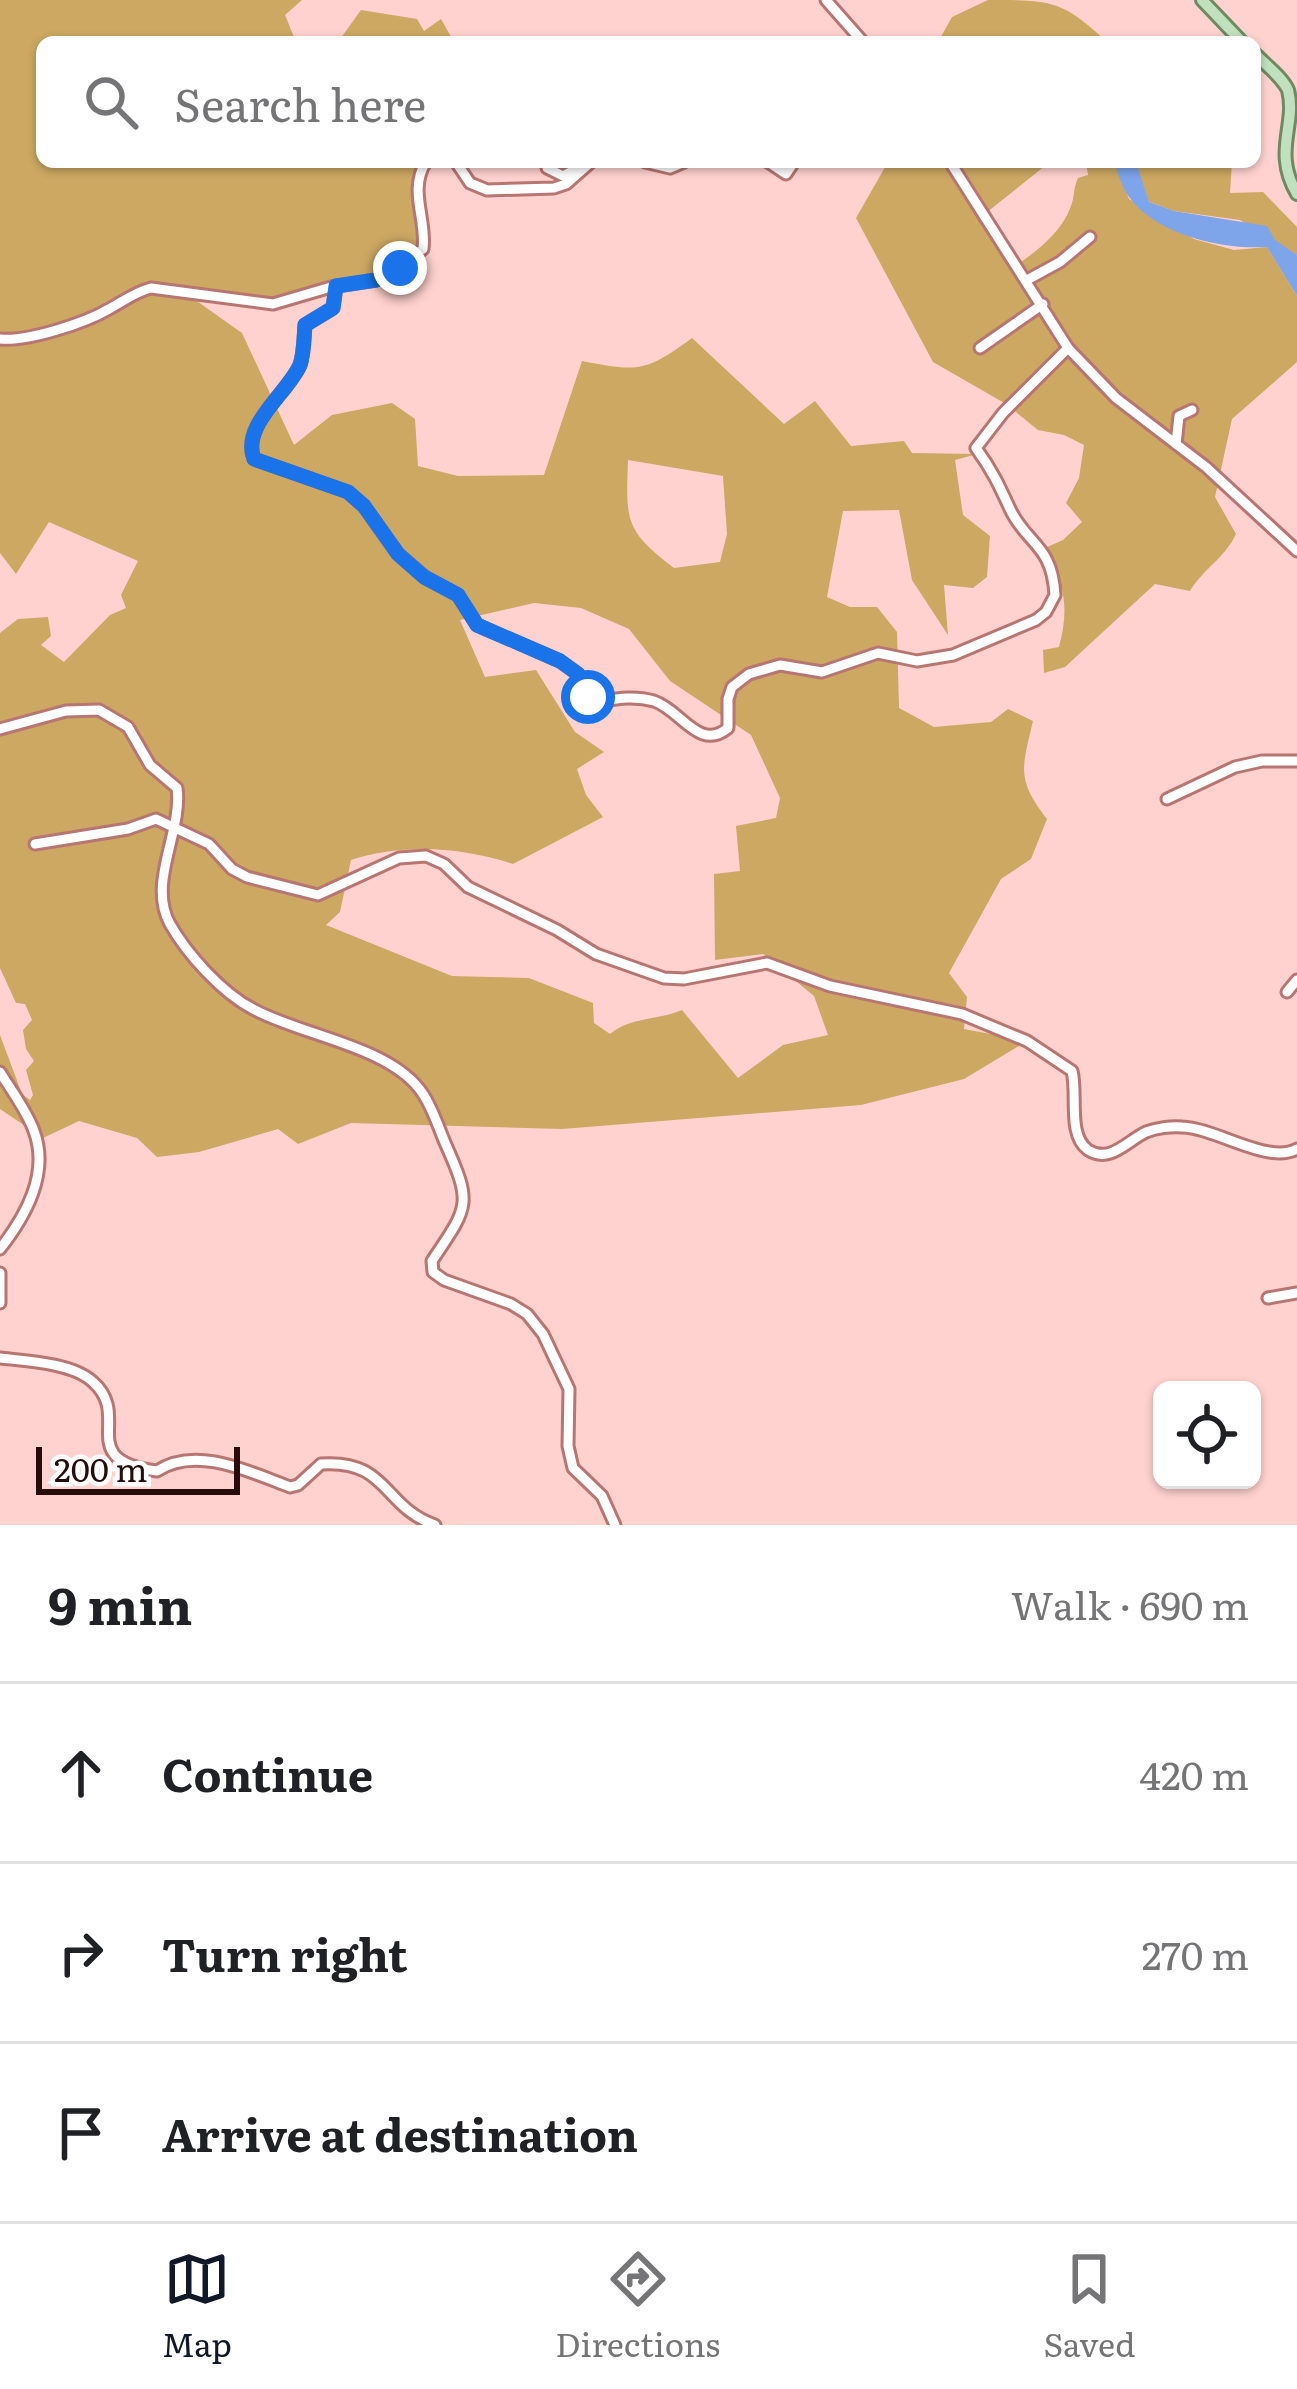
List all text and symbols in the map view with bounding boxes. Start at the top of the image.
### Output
search box [36,36,1261,168]
icon: search [78,69,144,135]
text: Search here [174,69,426,136]
route end [373,241,427,295]
route start [561,670,615,724]
map controls [1153,1381,1261,1489]
button: locate [1153,1381,1261,1489]
scale bar [36,1441,240,1494]
text: 200 m [54,1443,148,1492]
text: 9 min [48,1565,192,1641]
text: Walk · 690 m [1011,1574,1249,1632]
text: Continue [162,1739,373,1806]
icon: ahead [48,1740,114,1806]
text: 420 m [1140,1744,1249,1802]
text: Turn right [162,1919,408,1986]
icon: right [48,1920,114,1986]
text: 270 m [1142,1924,1249,1982]
text: Arrive at destination [162,2099,638,2166]
icon: arrive [48,2100,114,2166]
tab: Map [162,2246,232,2367]
tab: Directions [555,2246,720,2367]
tab: Saved [1043,2246,1135,2367]

